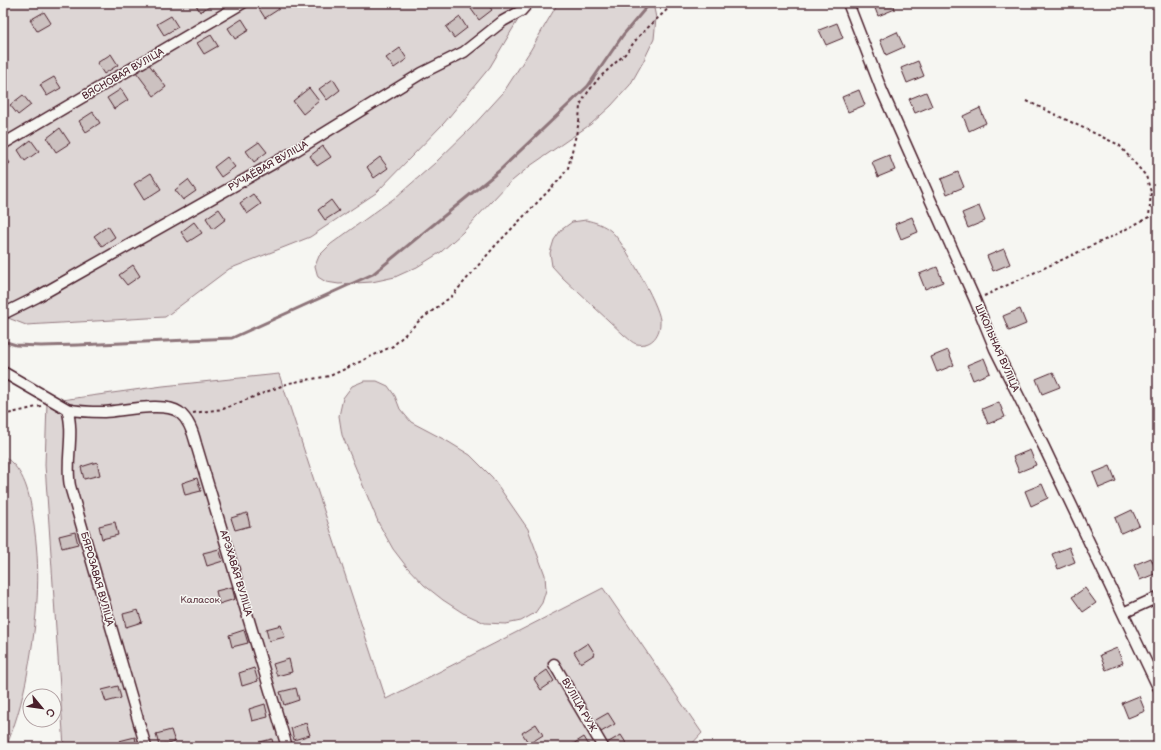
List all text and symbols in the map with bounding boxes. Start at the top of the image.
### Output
street label: ВЯСНОВАЯ ВУЛІЦА [80,45,167,102]
street label: РУЧАЁВАЯ ВУЛІЦА [226,138,311,194]
street label: ШКОЛЬНАЯ ВУЛІЦА [972,302,1022,395]
street label: АРЭХАВАЯ ВУЛІЦА [217,528,255,618]
street label: БЯРОЗАВАЯ ВУЛІЦА [78,531,116,628]
park label: Каласок [180,594,220,606]
street label: ВУЛІЦА РУЖ [559,676,599,734]
north arrow [22,688,62,728]
text: С [43,706,58,719]

